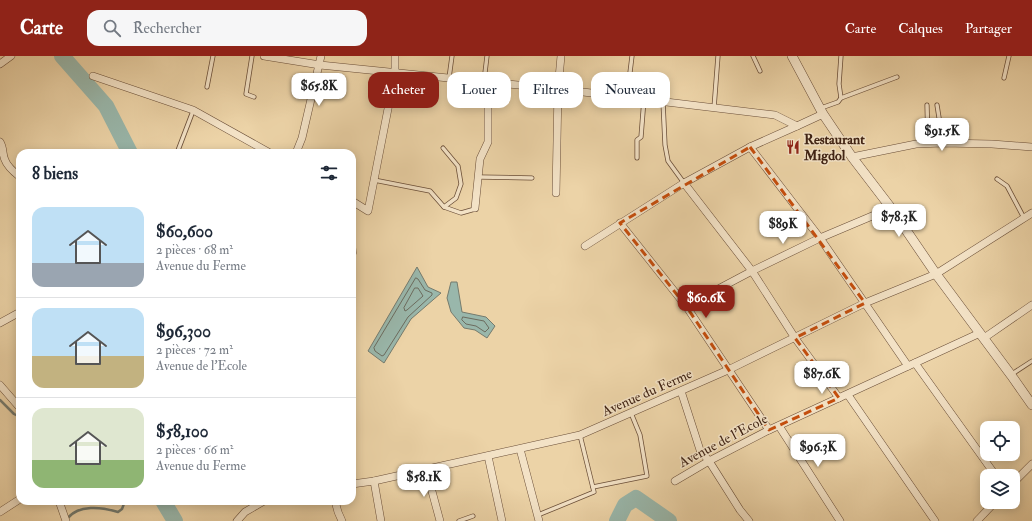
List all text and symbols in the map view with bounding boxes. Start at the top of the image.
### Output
search box [87,10,367,46]
text: Carte [20,16,63,40]
icon: search [101,17,123,39]
text: Rechercher [133,19,201,38]
text: Carte [845,20,876,37]
text: Calques [898,20,943,37]
text: Partager [965,20,1012,37]
chip: Acheter [368,72,439,108]
chip: Louer [447,72,511,108]
chip: Filtres [519,72,583,108]
chip: Nouveau [591,72,670,108]
pin: $65.8K [286,73,352,107]
text: $65.8K [300,78,338,94]
pin: $91.5K [909,118,975,152]
text: $91.5K [924,123,960,139]
place label: Restaurant Migdol [803,131,865,165]
restaurant icon: Restaurant Migdol [785,139,801,155]
icon: filters [318,162,340,184]
text: 8 biens [32,163,78,184]
pin: $78.3K [866,204,932,238]
text: $78.3K [881,209,917,225]
pin: $89K [759,211,807,245]
text: $89K [768,216,798,232]
text: $60,600 [156,221,213,242]
icon: home [64,223,112,271]
text: 2 pièces · 68 m² [156,242,233,258]
text: Avenue du Ferme [156,258,246,274]
pin: $60.6K [673,285,739,319]
text: $60.6K [687,290,725,306]
text: $96,300 [156,321,211,342]
icon: home [64,324,112,372]
text: 2 pièces · 72 m² [156,342,233,358]
text: Avenue de l'Ecole [156,358,247,374]
pin: $87.6K [789,361,855,395]
street label: Avenue du Ferme [599,365,695,420]
text: $87.6K [803,366,841,382]
street label: Avenue de l'Ecole [675,410,771,471]
text: $58,100 [156,421,209,442]
map controls [980,421,1020,509]
button: locate [980,421,1020,461]
icon: home [64,424,112,472]
pin: $96.3K [785,434,851,468]
text: $96.3K [799,439,837,455]
text: 2 pièces · 66 m² [156,442,233,458]
text: Avenue du Ferme [156,458,246,474]
pin: $58.1K [391,464,457,498]
text: $58.1K [406,469,442,485]
button: layers [980,469,1020,509]

